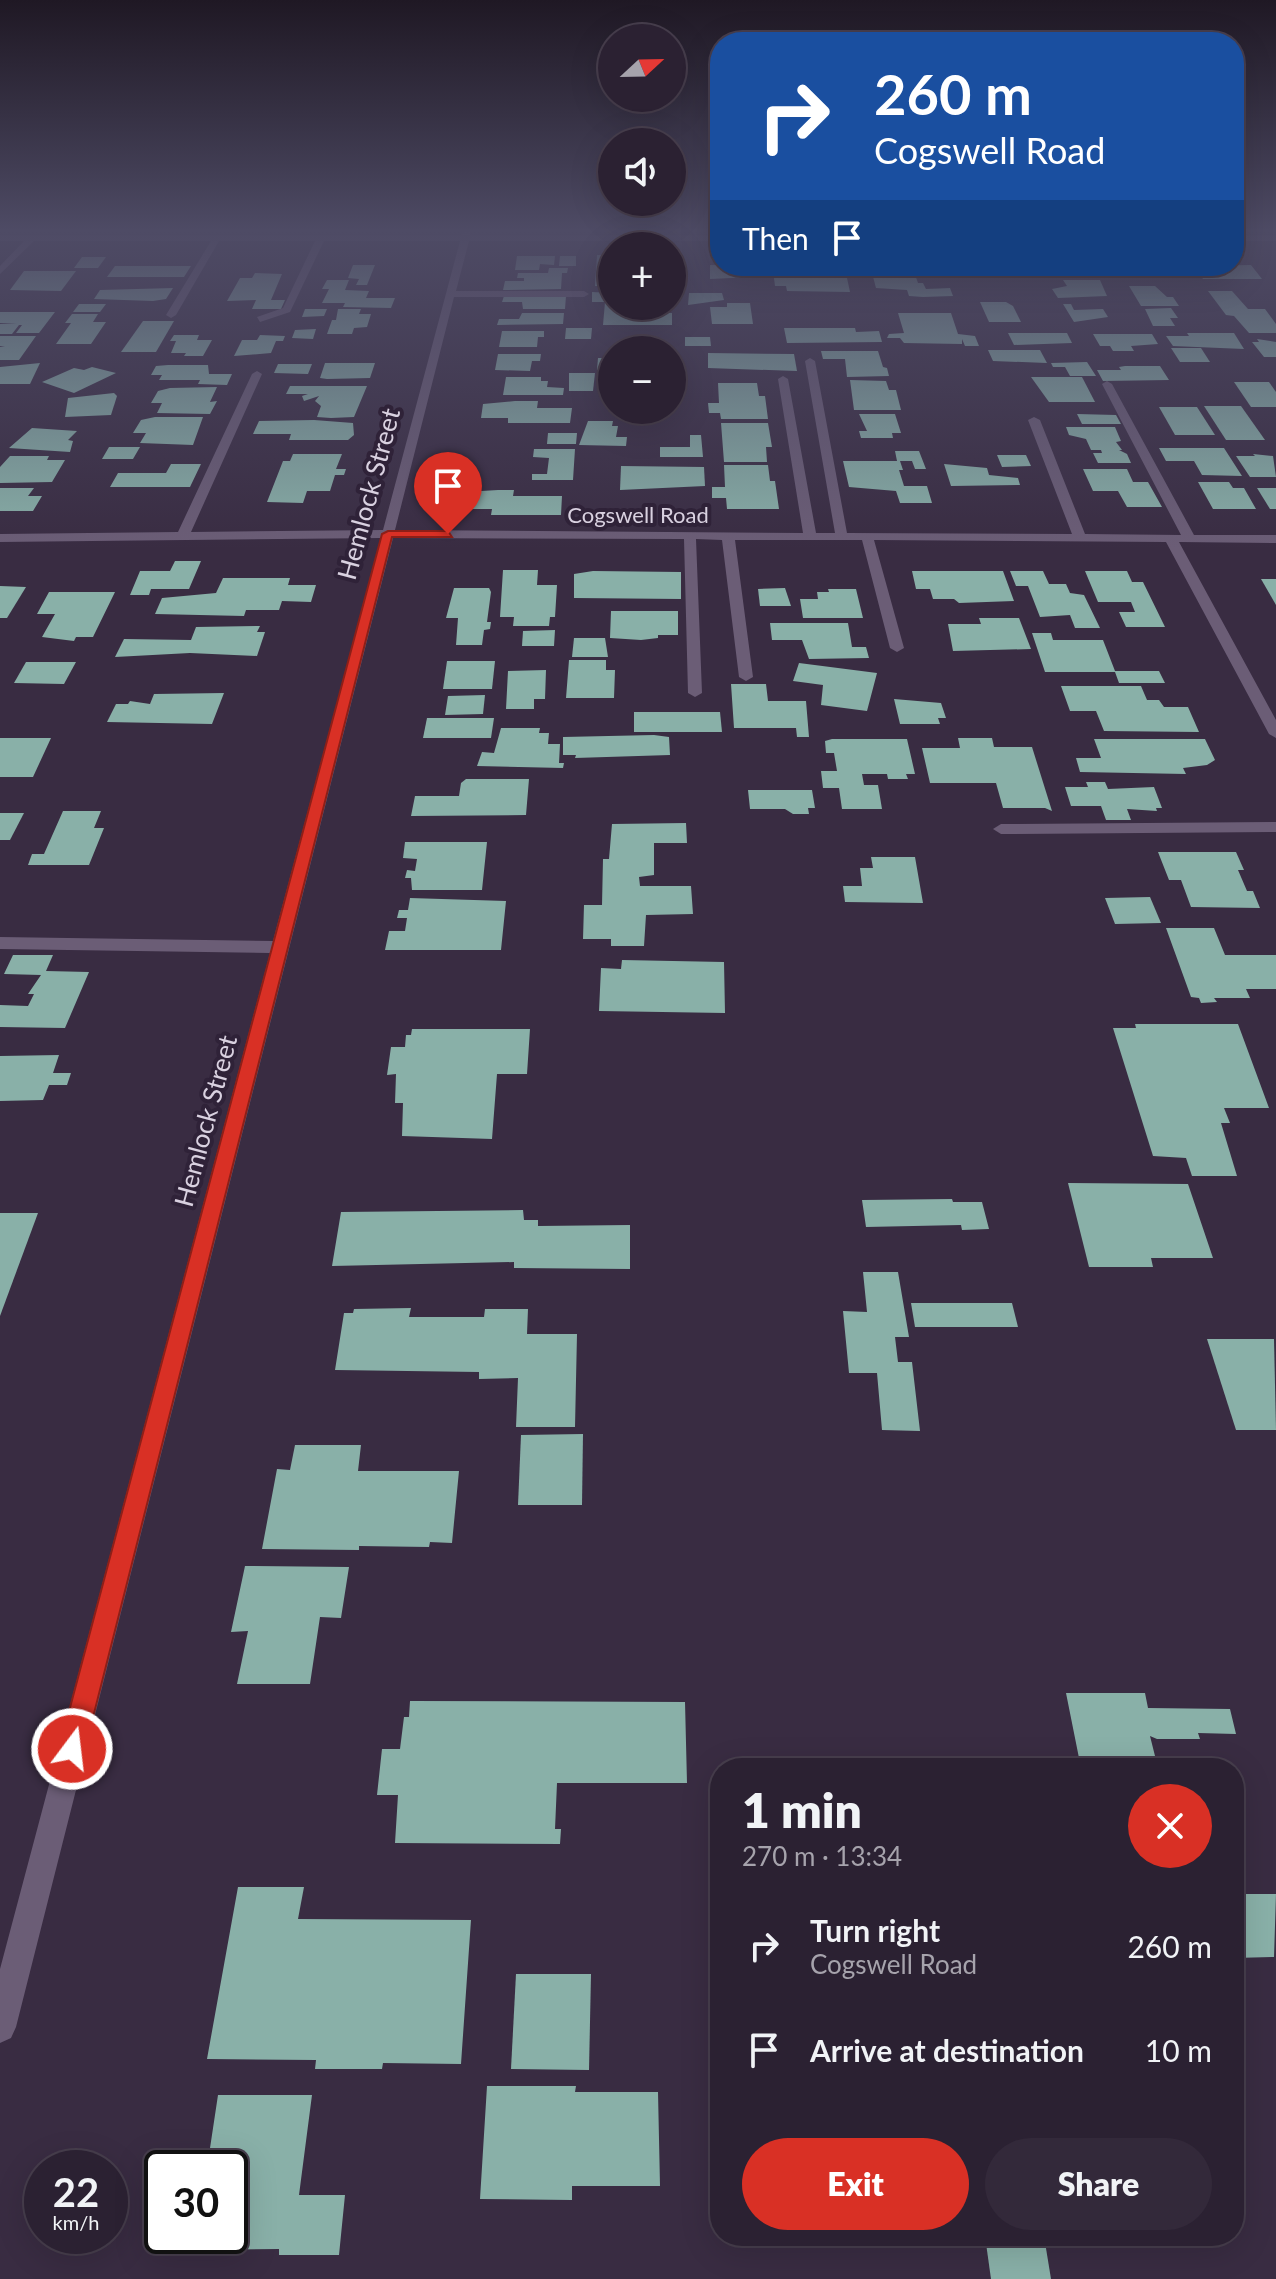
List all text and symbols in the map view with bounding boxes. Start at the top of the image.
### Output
north arrow [598,24,686,112]
map controls [598,24,686,424]
text: 260 m [874,60,1032,127]
icon: right [742,64,846,168]
button: sound [598,128,686,216]
text: Cogswell Road [874,128,1105,172]
icon: arrive [825,216,869,260]
text: Then [742,220,809,256]
button: + [598,232,686,320]
button: − [598,336,686,424]
street label: Hemlock Street [330,404,406,583]
pin [414,452,482,534]
icon: arrive [426,464,470,508]
street label: Cogswell Road [567,501,709,528]
street label: Hemlock Street [167,1031,243,1210]
position arrow [30,1707,114,1791]
text: 1 min [742,1781,862,1838]
button: close [1128,1784,1212,1868]
text: 270 m · 13:34 [742,1840,902,1872]
text: Turn right [810,1912,940,1948]
icon: right [742,1924,786,1968]
text: 260 m [1127,1928,1212,1964]
text: Cogswell Road [810,1948,977,1980]
icon: arrive [742,2028,786,2072]
text: Arrive at destination [810,2032,1084,2068]
text: 10 m [1145,2032,1212,2068]
button: Exit [742,2138,969,2230]
button: Share [985,2138,1212,2230]
speed limit sign: 30 [144,2150,248,2254]
text: 22 [53,2168,99,2216]
text: km/h [53,2210,99,2234]

